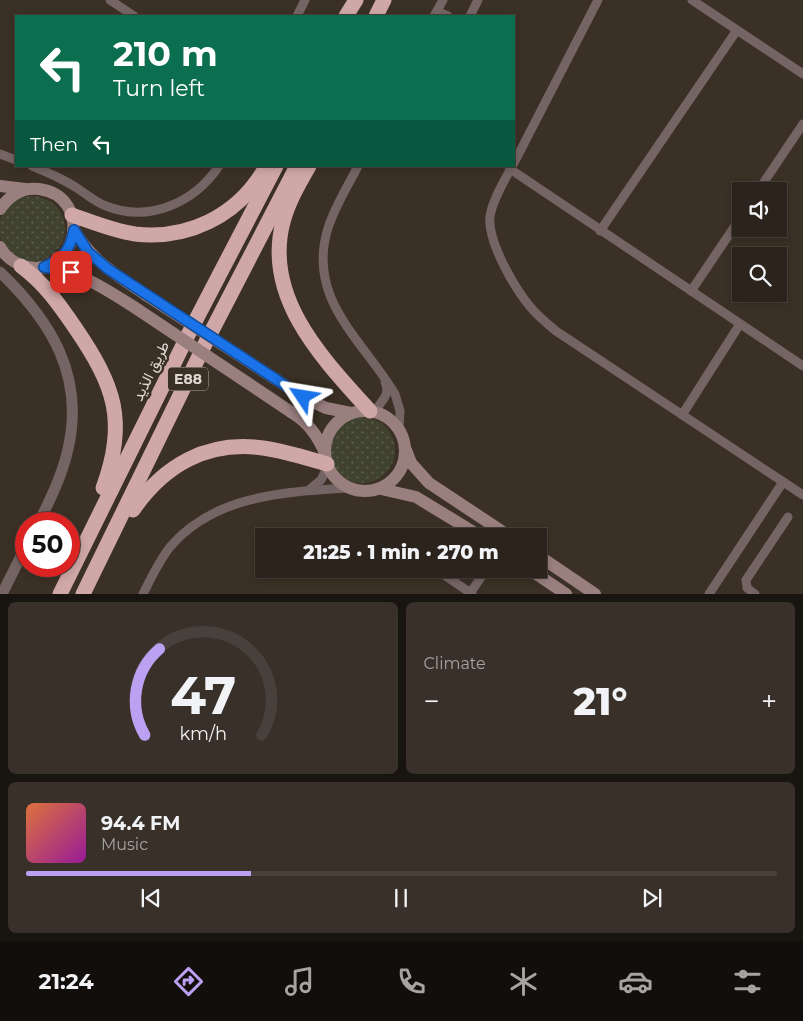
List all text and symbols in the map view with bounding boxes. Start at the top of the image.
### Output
text: 210 m [113,32,218,75]
icon: left [30,35,95,100]
text: Turn left [113,75,205,102]
icon: left [88,130,116,158]
text: Then [30,133,78,156]
map controls [732,182,787,302]
button: sound [732,182,787,237]
button: search [732,247,787,302]
pin [50,251,92,293]
icon: arrive [57,258,85,286]
street label: طريق الذيد [128,338,174,404]
road number: E88 [168,368,208,390]
position arrow [276,370,328,422]
speed limit sign: 50 [15,512,80,577]
text: 21:25 · 1 min · 270 m [303,541,499,564]
text: Climate [424,654,486,673]
text: 47 [170,664,236,727]
text: 21° [573,678,627,725]
text: − [424,684,440,718]
text: + [761,684,777,718]
text: km/h [179,723,227,744]
text: 94.4 FM [101,812,180,835]
text: Music [101,835,148,854]
icon: previous [137,884,165,912]
icon: pause [387,884,415,912]
icon: next [638,884,666,912]
icon: directions [171,964,206,999]
icon: music [282,964,317,999]
icon: phone [394,964,429,999]
icon: climate [506,964,541,999]
icon: car [618,964,653,999]
icon: filters [730,964,765,999]
text: 21:24 [38,968,94,995]

